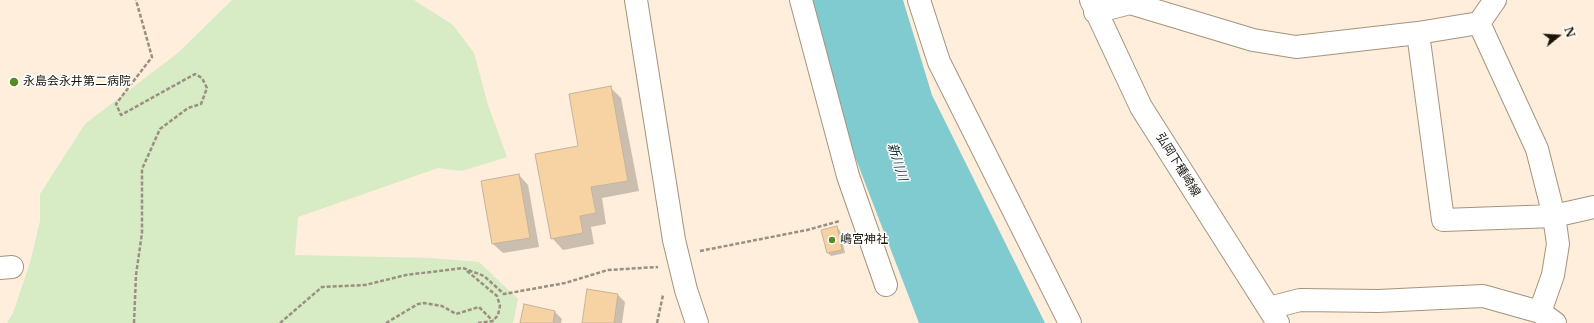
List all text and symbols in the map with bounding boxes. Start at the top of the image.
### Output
north arrow [1538,16,1578,56]
text: N [1561,25,1578,39]
place label: 永島会永井第二病院 [23,75,131,89]
marker: 永島会永井第二病院 [8,76,20,88]
street label: 弘岡下種崎線 [1153,131,1203,199]
water label: 新川川 [884,141,910,183]
place label: 嶋宮神社 [840,233,888,247]
marker: 嶋宮神社 [827,235,837,245]

